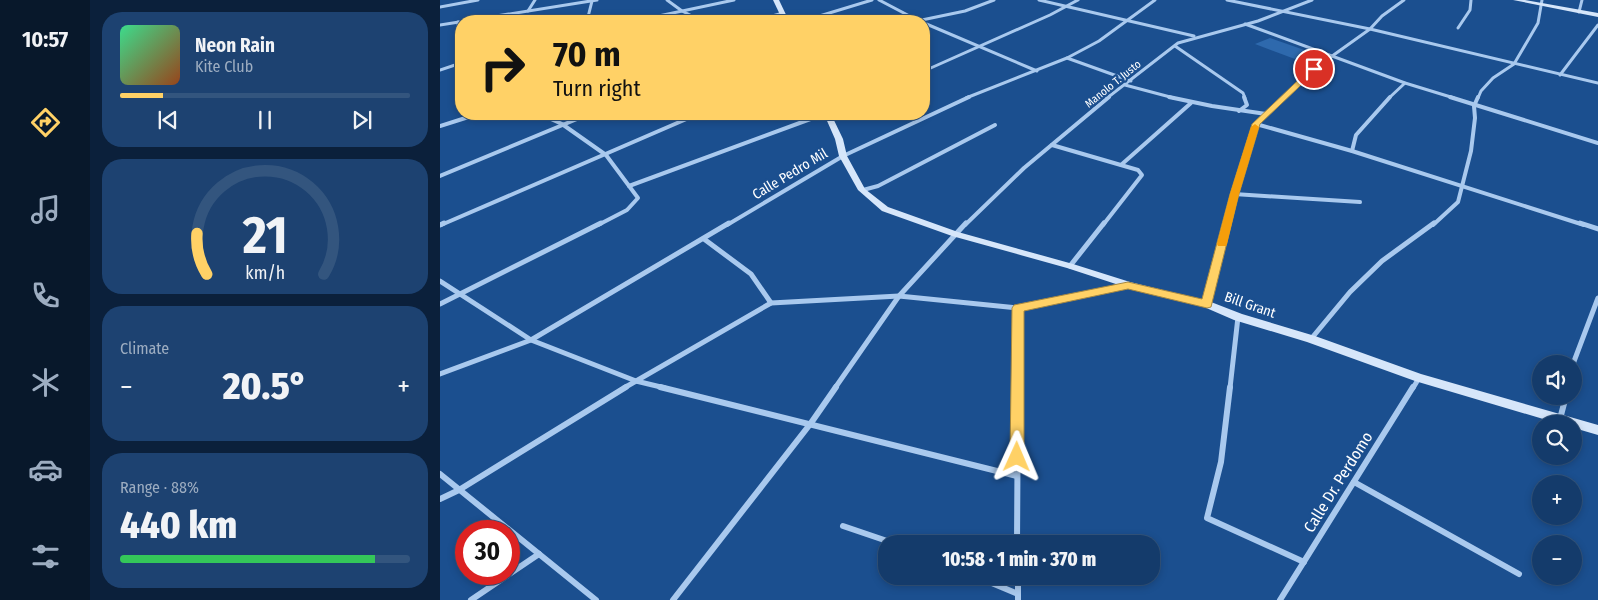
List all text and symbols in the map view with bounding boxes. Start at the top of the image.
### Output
text: 10:57 [22,26,68,53]
text: 70 m [553,33,621,75]
text: Neon Rain [195,34,275,57]
icon: right [470,35,535,100]
pin [1293,48,1335,90]
icon: arrive [1300,55,1328,83]
text: Kite Club [195,57,253,76]
street label: Manolo T. Justo [1082,57,1144,110]
text: Turn right [553,75,641,102]
icon: directions [28,105,63,140]
icon: previous [154,106,182,134]
icon: pause [251,106,279,134]
icon: next [348,106,376,134]
street label: Calle Pedro Mil [749,145,831,203]
icon: music [28,192,63,227]
text: 21 [241,204,288,267]
text: km/h [245,262,285,284]
icon: phone [28,278,63,313]
street label: Bill Grant [1222,288,1278,322]
text: Climate [120,339,169,358]
map controls [1532,355,1582,585]
button: sound [1532,355,1582,405]
text: 20.5° [223,363,307,409]
icon: climate [28,365,63,400]
text: − [120,370,133,403]
text: + [397,370,410,403]
button: search [1532,415,1582,465]
street label: Calle Dr. Perdomo [1299,428,1377,536]
position arrow [990,430,1042,482]
icon: car [28,452,63,487]
button: + [1532,475,1582,525]
text: Range · 88% [120,478,199,497]
text: 440 km [120,502,237,548]
speed limit sign: 30 [455,520,520,585]
button: − [1532,535,1582,585]
icon: filters [28,539,63,574]
text: 10:58 · 1 min · 370 m [942,548,1096,571]

